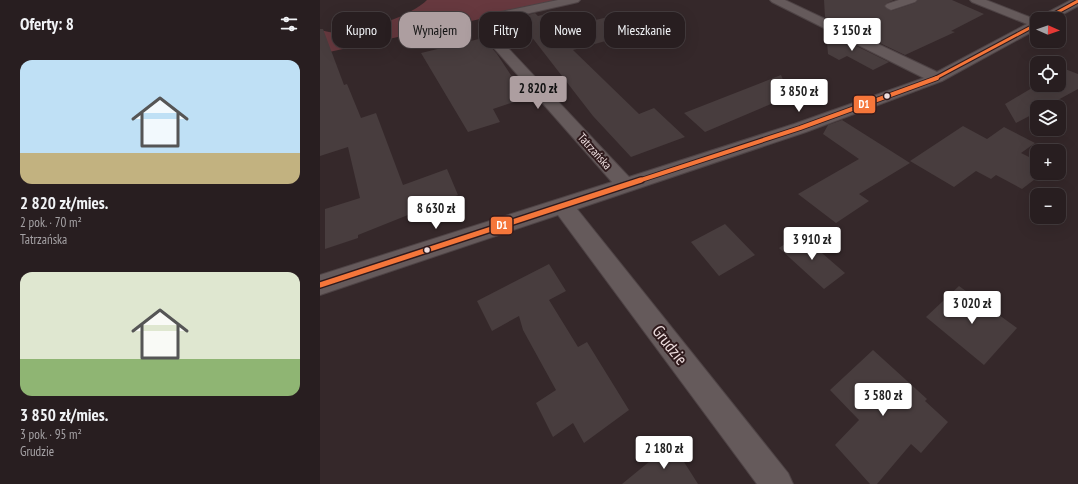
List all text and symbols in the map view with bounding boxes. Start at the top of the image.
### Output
chip: Kupno [332,12,391,48]
chip: Wynajem [399,12,471,48]
chip: Filtry [479,12,532,48]
chip: Nowe [540,12,596,48]
chip: Mieszkanie [604,12,685,48]
north arrow [1030,12,1066,48]
map controls [1030,12,1066,224]
text: Oferty: 8 [20,13,74,35]
icon: filters [278,13,300,35]
pin: 3 150 zł [811,18,893,52]
text: 3 150 zł [833,22,871,39]
button: locate [1030,56,1066,92]
pin: 2 820 zł [497,76,579,110]
pin: 3 850 zł [758,79,840,113]
text: 2 820 zł [519,80,557,97]
text: 3 850 zł [780,83,818,100]
icon: home [124,86,196,158]
unlabelled marker [882,91,892,101]
line badge: D1 [853,95,876,114]
text: D1 [858,97,870,111]
button: layers [1030,100,1066,136]
street label: Tatrzańska [575,130,615,172]
button: + [1030,144,1066,180]
button: − [1030,188,1066,224]
text: 2 820 zł/mies. [20,192,108,214]
pin: 8 630 zł [395,196,477,230]
text: 8 630 zł [417,200,455,217]
text: 2 pok. · 70 m² [20,214,82,231]
line badge: D1 [490,216,513,235]
text: D1 [496,218,508,232]
pin: 3 910 zł [771,227,853,261]
text: Tatrzańska [20,231,67,248]
text: 3 910 zł [793,231,831,248]
unlabelled marker [422,245,432,255]
pin: 3 020 zł [931,291,1013,325]
text: 3 020 zł [953,295,991,312]
icon: home [124,298,196,370]
street label: Grudzie [648,321,692,369]
pin: 3 580 zł [842,383,924,417]
text: 3 580 zł [864,387,902,404]
text: 3 850 zł/mies. [20,404,108,426]
text: 3 pok. · 95 m² [20,426,82,443]
pin: 2 180 zł [623,436,705,470]
text: 2 180 zł [645,440,683,457]
text: Grudzie [20,443,54,460]

